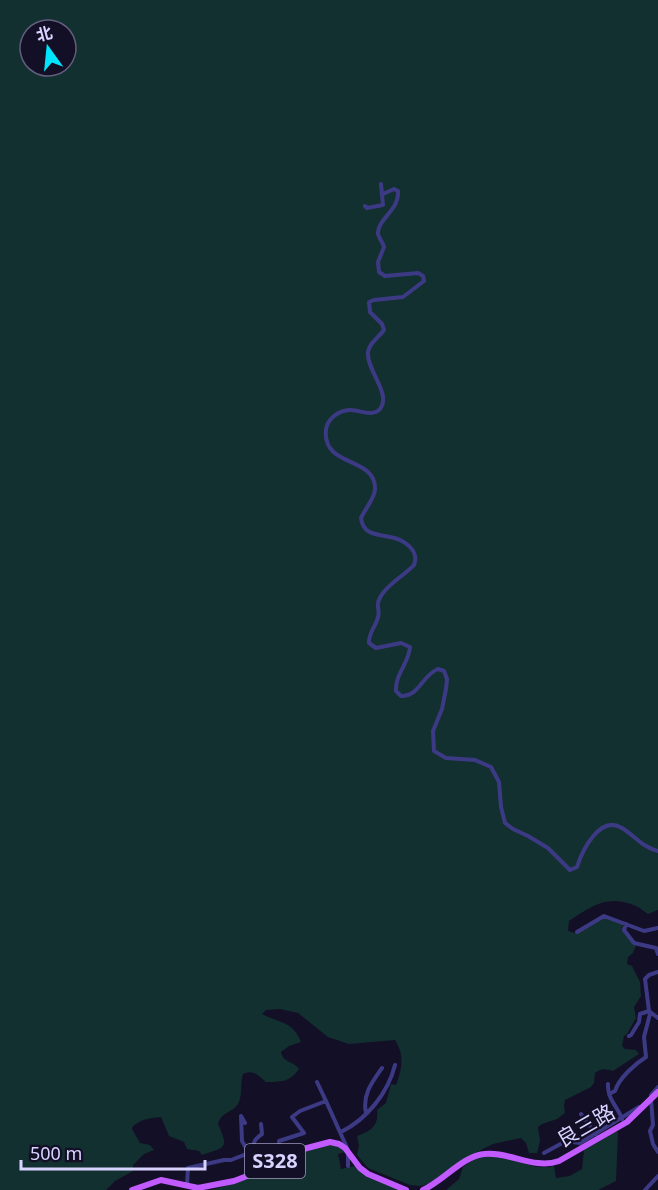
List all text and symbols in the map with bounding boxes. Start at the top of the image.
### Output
north arrow [18,18,78,78]
text: 北 [34,21,55,46]
street label: 良三路 [551,1097,620,1153]
scale bar [21,1133,206,1171]
text: 500 m [30,1141,82,1165]
road number: S328 [245,1144,305,1178]

